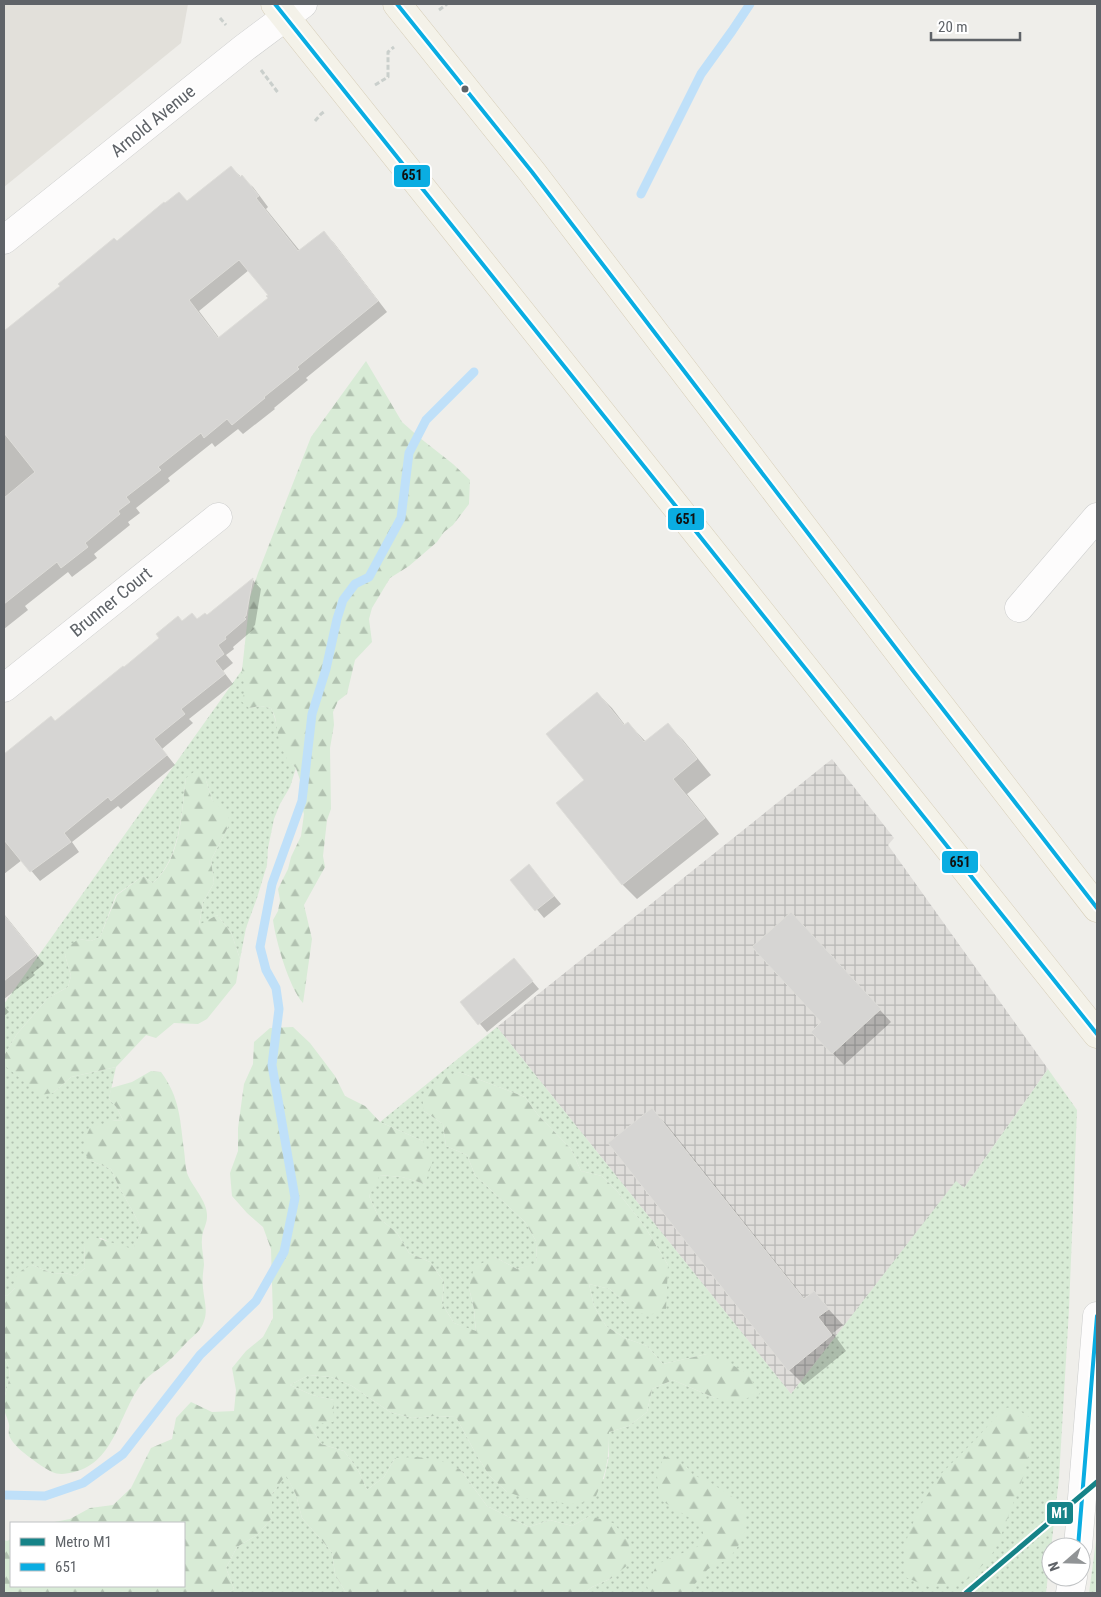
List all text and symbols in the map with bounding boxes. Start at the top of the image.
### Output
scale bar [931,10,1020,42]
text: 20 m [938,18,968,36]
street label: Arnold Avenue [106,80,199,161]
unlabelled marker [460,84,470,94]
line badge: 651 [393,164,431,188]
text: 651 [401,167,423,183]
line badge: 651 [667,507,705,531]
text: 651 [675,511,697,527]
street label: Brunner Court [66,562,156,641]
line badge: 651 [941,850,979,874]
text: 651 [949,854,971,870]
line badge: M1 [1046,1501,1074,1525]
text: M1 [1051,1505,1069,1521]
legend [10,1522,185,1587]
text: Metro M1 [55,1533,112,1551]
north arrow [1041,1537,1091,1587]
text: 651 [55,1558,77,1576]
text: N [1045,1560,1063,1573]

